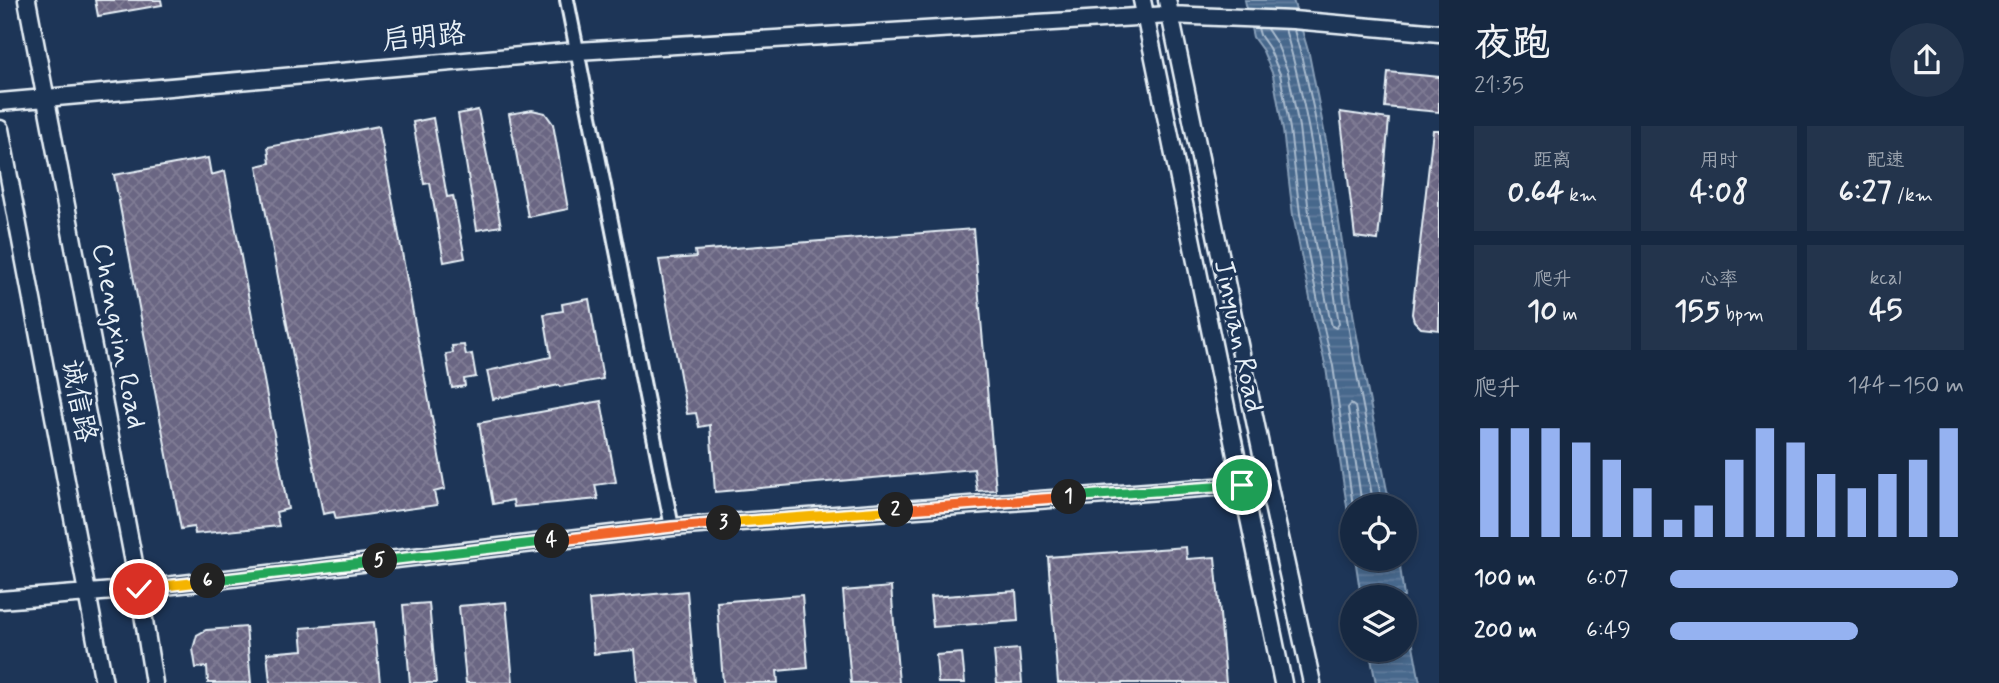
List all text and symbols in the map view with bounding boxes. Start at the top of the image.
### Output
street label: 启明路 [381,16,467,60]
text: 夜跑 [1474,20,1550,69]
button: share [1890,23,1964,97]
text: 21:35 [1474,71,1524,101]
text: 距离 [1533,148,1571,173]
text: 用时 [1700,148,1738,173]
text: 配速 [1867,148,1905,173]
text: 0.64 [1508,173,1564,212]
text: 4:08 [1690,173,1748,212]
text: 6:27 [1839,173,1892,212]
text: km [1564,183,1597,208]
text: /km [1892,183,1933,208]
street label: Chengxin Road [82,240,154,432]
street label: Jinyuan Road [1204,256,1272,416]
text: kcal [1870,266,1902,291]
text: 爬升 [1533,267,1571,292]
text: 心率 [1700,267,1738,292]
text: 45 [1869,291,1902,330]
text: 10 [1527,292,1557,331]
text: 155 [1674,292,1720,331]
text: m [1557,302,1578,327]
text: bpm [1720,302,1764,327]
street label: 诚信路 [52,356,104,446]
text: 144–150 m [1848,371,1964,401]
text: 爬升 [1474,374,1520,404]
pin [1212,455,1272,515]
icon: arrive [1223,466,1261,504]
pin: 1 [1052,480,1086,514]
text: 1 [1064,484,1073,509]
pin: 2 [878,492,914,528]
map controls [1340,494,1417,662]
button: locate [1340,494,1417,571]
text: 2 [891,497,900,522]
pin: 3 [706,505,742,540]
text: 3 [719,510,728,535]
pin: 4 [534,524,570,558]
text: 4 [546,528,557,553]
pin: 5 [362,544,398,578]
text: 5 [374,548,385,573]
pin [109,559,169,619]
pin: 6 [190,564,226,598]
text: 100 m [1474,564,1536,594]
text: 6:07 [1586,564,1628,594]
text: 6 [203,568,212,593]
icon: check [120,570,158,608]
button: layers [1340,585,1417,662]
text: 200 m [1474,616,1537,646]
text: 6:49 [1586,616,1631,646]

